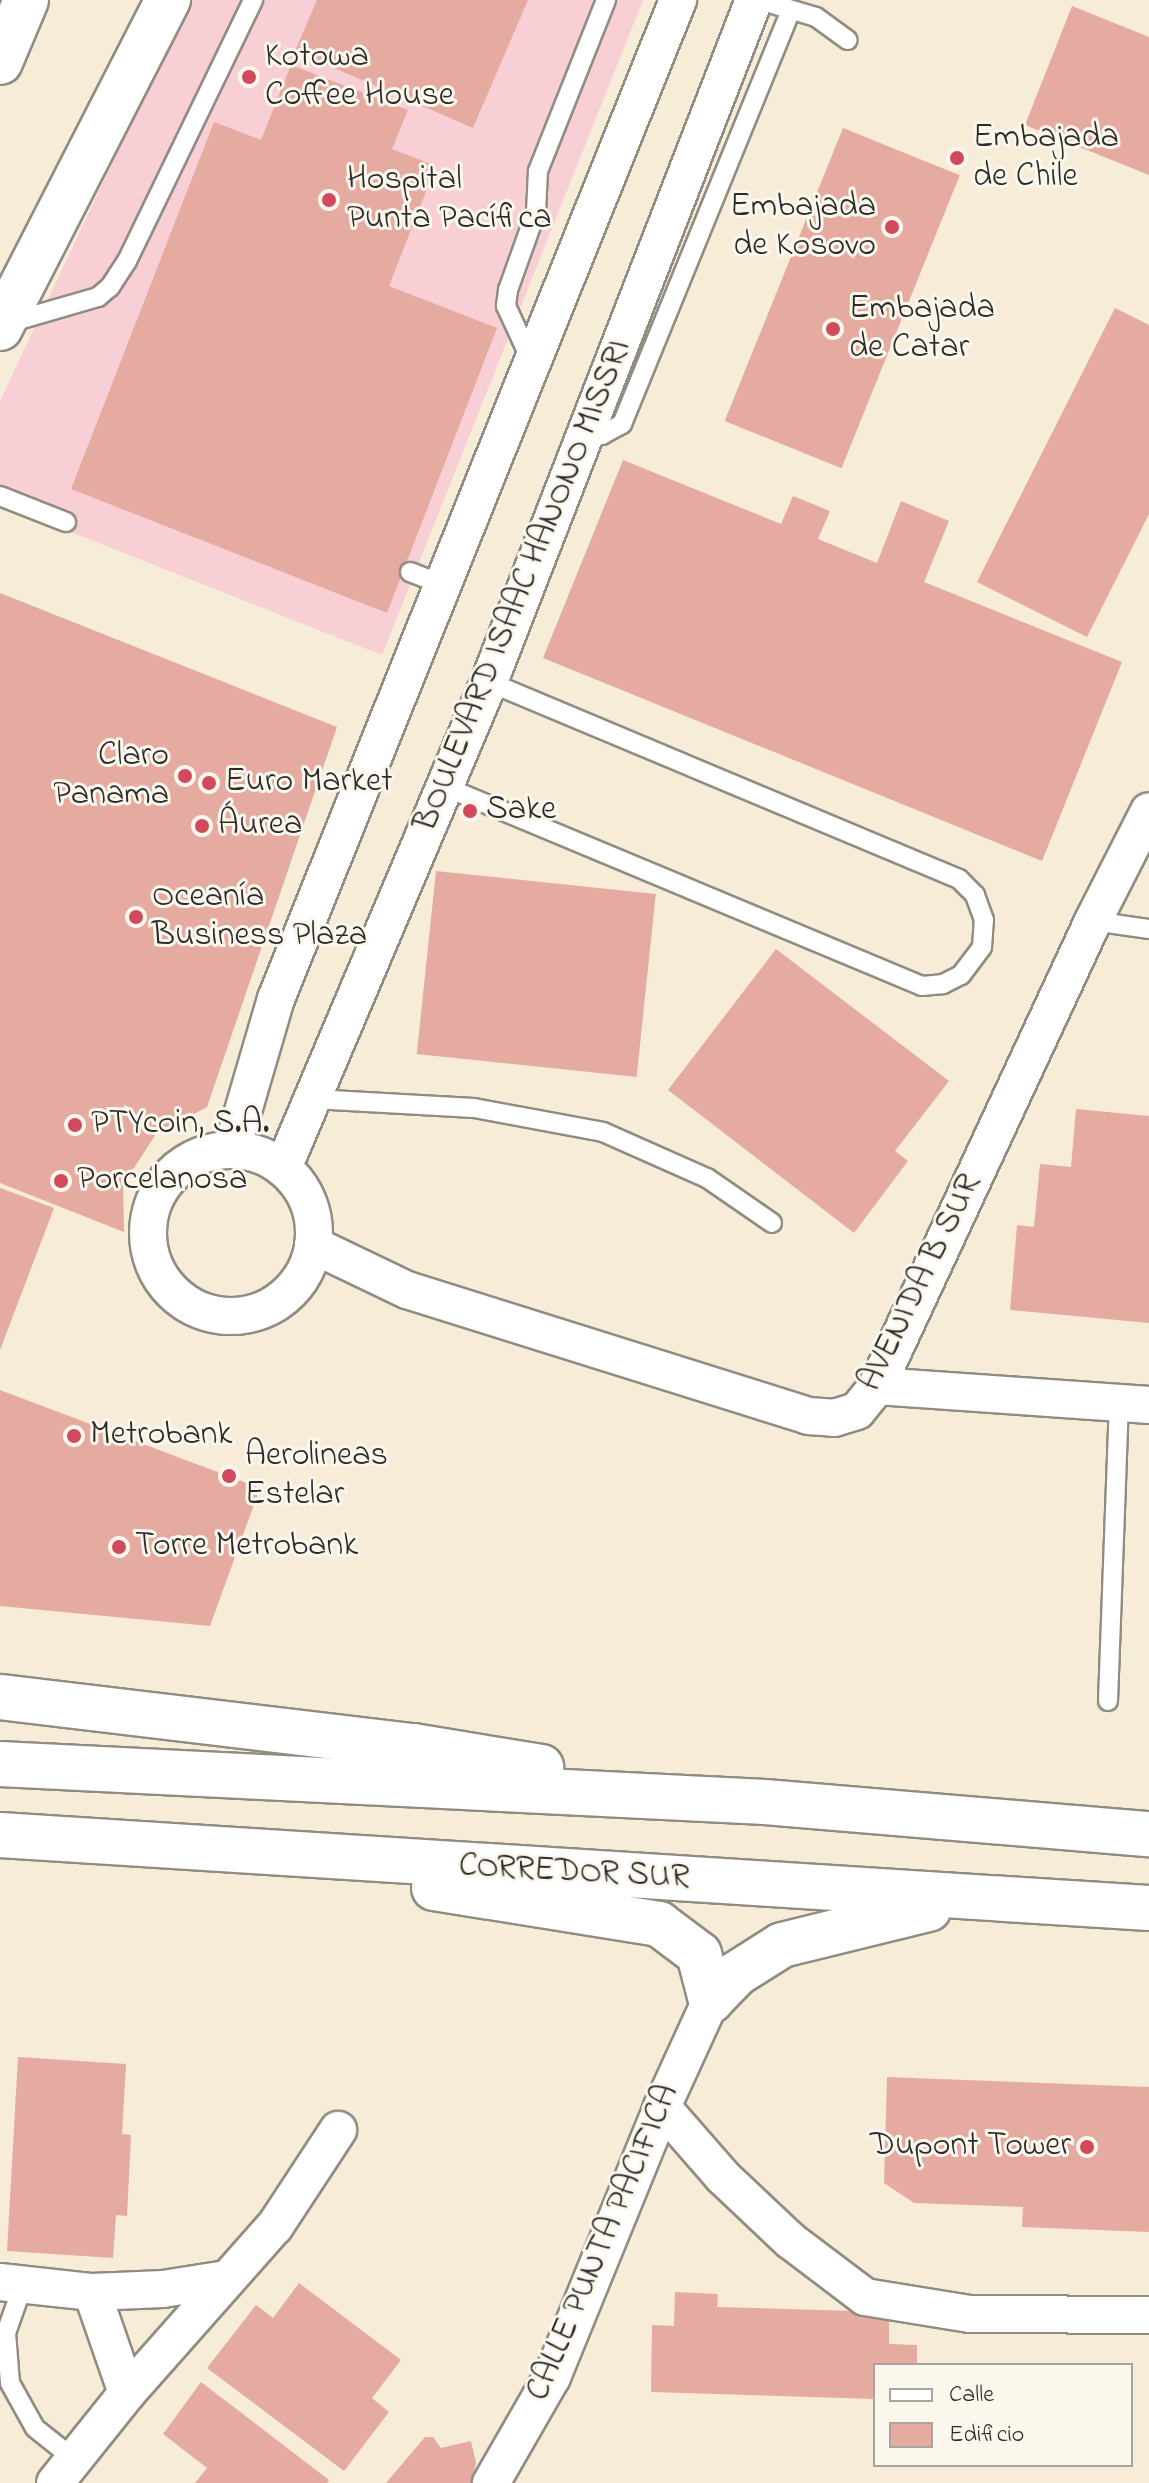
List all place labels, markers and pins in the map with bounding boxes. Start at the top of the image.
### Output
place label: Kotowa Coffee House [265,37,454,116]
marker: Kotowa Coffee House [240,68,258,86]
place label: Embajada de Chile [973,118,1119,198]
marker: Embajada de Chile [948,149,966,167]
place label: Hospital Punta Pacífica [347,160,552,240]
place label: Embajada de Kosovo [730,187,876,266]
marker: Hospital Punta Pacífica [318,189,340,211]
marker: Embajada de Kosovo [883,218,901,236]
place label: Embajada de Catar [849,289,995,368]
marker: Embajada de Catar [824,320,842,338]
place label: Claro Panama [53,736,169,816]
place label: Euro Market [225,763,393,803]
marker: Claro Panama [176,767,194,785]
marker: Euro Market [200,774,218,792]
place label: Sake [486,791,556,831]
marker: Sake [461,802,479,820]
place label: Áurea [218,806,302,846]
marker: Áurea [193,817,211,835]
place label: Oceanía Business Plaza [152,877,367,956]
marker: Oceanía Business Plaza [127,908,145,926]
place label: PTYcoin, S.A. [91,1105,269,1145]
marker: PTYcoin, S.A. [66,1116,84,1134]
place label: Porcelanosa [77,1161,247,1201]
marker: Porcelanosa [52,1172,70,1190]
place label: Metrobank [90,1416,232,1456]
marker: Metrobank [65,1427,83,1445]
place label: Aerolineas Estelar [245,1436,388,1516]
marker: Aerolineas Estelar [220,1467,238,1485]
place label: Torre Metrobank [135,1527,358,1567]
marker: Torre Metrobank [110,1538,128,1556]
place label: Dupont Tower [870,2127,1071,2167]
marker: Dupont Tower [1078,2138,1096,2156]

